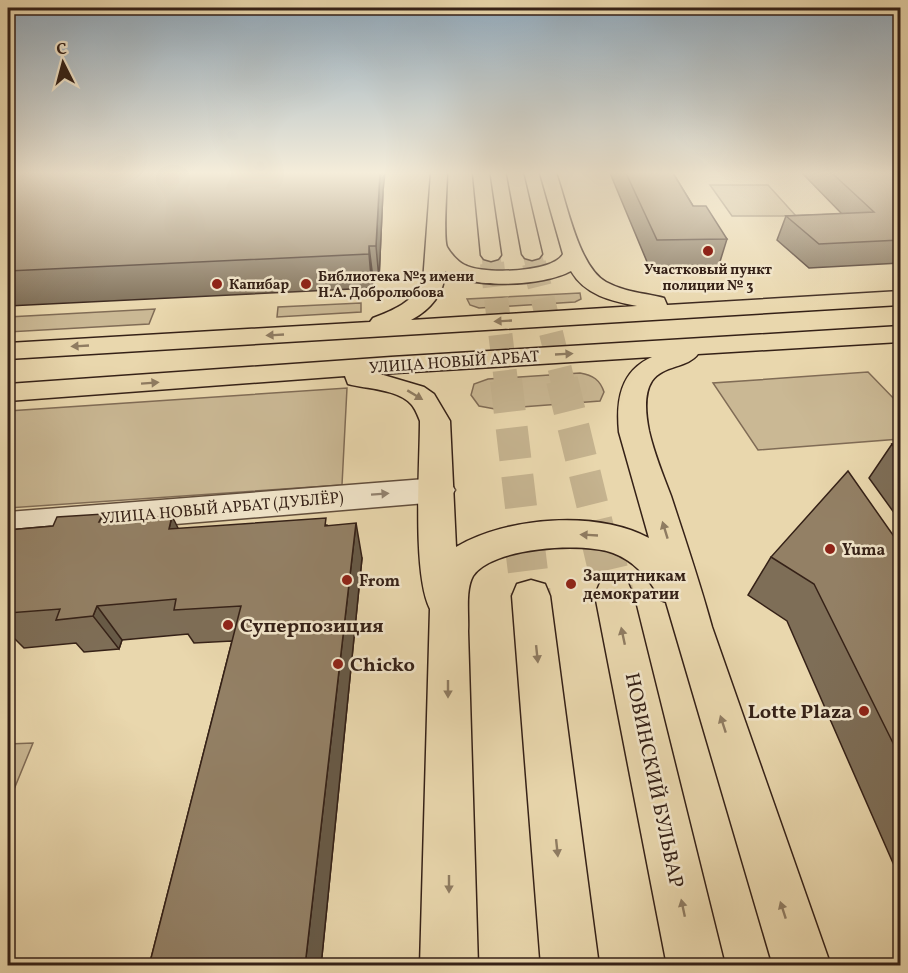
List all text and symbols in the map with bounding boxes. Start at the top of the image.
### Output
north arrow [33,33,93,93]
text: С [55,39,68,62]
marker: Участковый пункт полиции № 3 [701,244,715,258]
place label: Участковый пункт полиции № 3 [644,261,772,296]
place label: Библиотека №3 имени Н.А. Добролюбова [318,268,474,303]
place label: Капибар [229,276,289,295]
marker: Капибар [210,277,224,291]
marker: Библиотека №3 имени Н.А. Добролюбова [299,277,313,291]
one-way arrow [493,317,512,326]
one-way arrow [265,330,284,340]
one-way arrow [71,342,90,351]
street label: УЛИЦА НОВЫЙ АРБАТ [368,346,540,380]
one-way arrow [555,350,574,359]
one-way arrow [140,379,159,388]
one-way arrow [407,389,423,400]
street label: УЛИЦА НОВЫЙ АРБАТ (ДУБЛЁР) [100,487,345,531]
one-way arrow [370,489,389,499]
one-way arrow [660,521,669,539]
one-way arrow [580,531,599,540]
place label: Yuma [842,540,886,562]
marker: Yuma [823,542,837,556]
place label: Защитникам демократии [583,566,686,606]
place label: From [359,571,400,593]
marker: From [340,573,354,587]
marker: Защитникам демократии [564,577,578,591]
place label: Суперпозиция [240,613,384,641]
marker: Суперпозиция [221,618,235,632]
one-way arrow [617,627,627,645]
one-way arrow [532,645,542,664]
place label: Chicko [350,652,415,680]
marker: Chicko [331,657,345,671]
street label: НОВИНСКИЙ БУЛЬВАР [617,670,690,890]
one-way arrow [443,680,453,699]
place label: Lotte Plaza [748,699,852,727]
marker: Lotte Plaza [857,704,871,718]
one-way arrow [718,715,728,733]
one-way arrow [553,839,562,858]
one-way arrow [444,875,454,894]
one-way arrow [678,899,687,918]
one-way arrow [778,901,788,919]

